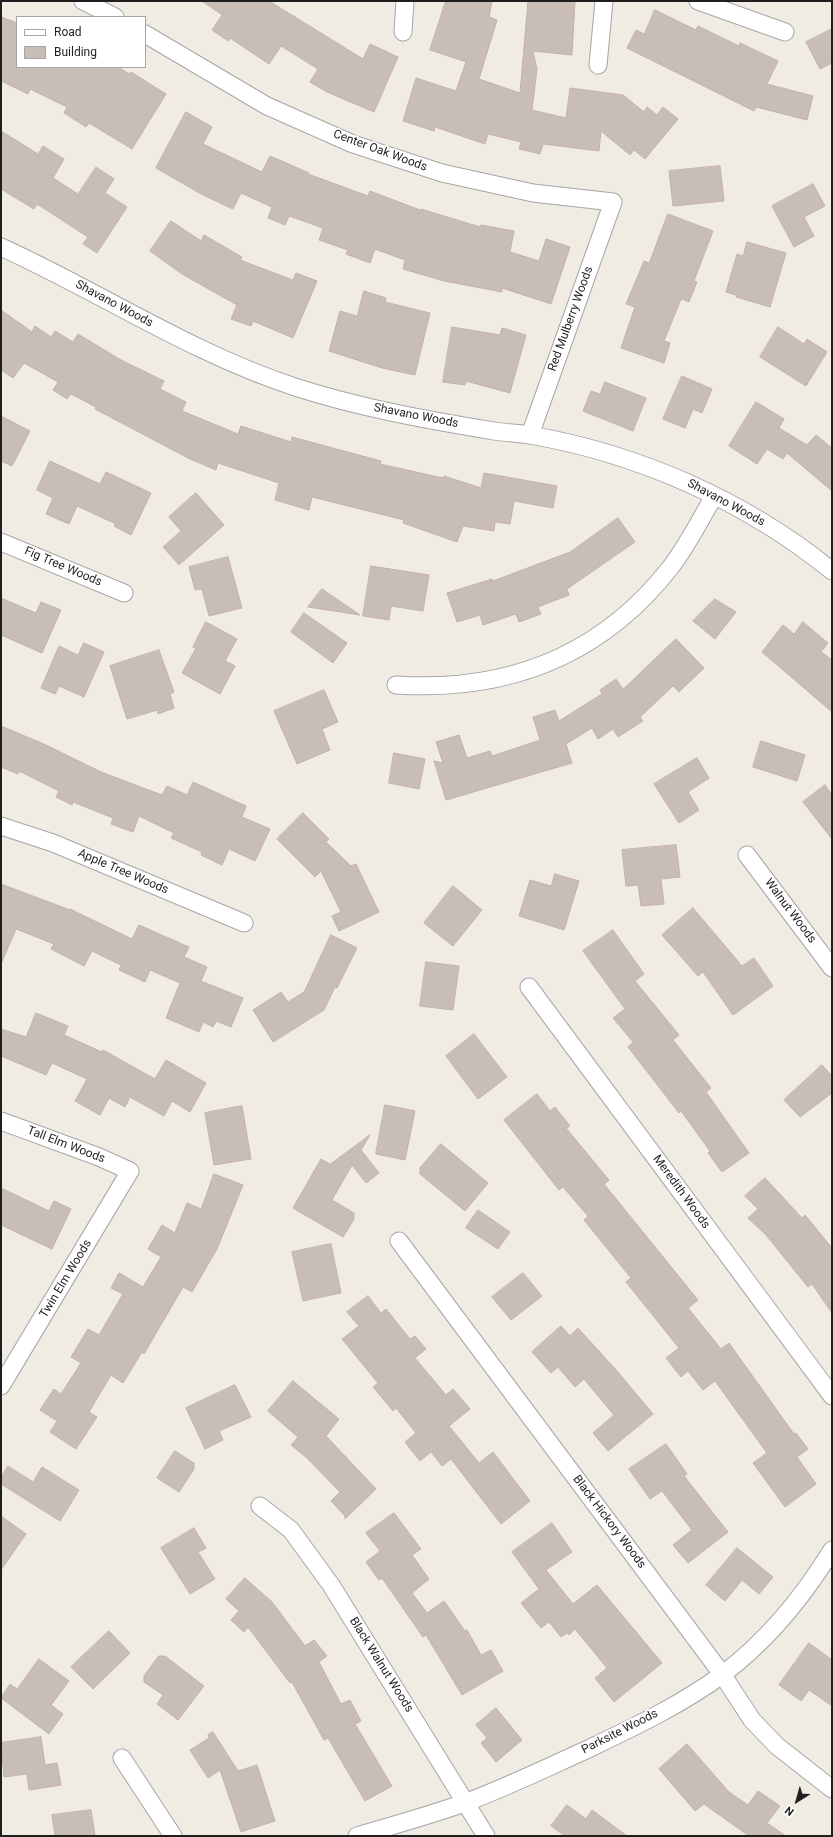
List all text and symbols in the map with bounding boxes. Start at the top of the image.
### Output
legend [16,16,146,68]
text: Road [54,25,82,39]
text: Building [54,45,97,59]
street label: Center Oak Woods [331,127,429,175]
street label: Red Mulberry Woods [545,265,597,373]
street label: Shavano Woods [73,277,155,331]
street label: Shavano Woods [372,401,460,431]
street label: Shavano Woods [685,476,767,530]
street label: Fig Tree Woods [22,544,104,590]
street label: Apple Tree Woods [76,846,170,898]
street label: Walnut Woods [761,876,819,946]
street label: Tall Elm Woods [25,1124,107,1166]
street label: Meredith Woods [649,1152,713,1232]
street label: Twin Elm Woods [37,1237,95,1321]
street label: Black Hickory Woods [569,1473,649,1571]
street label: Black Walnut Woods [346,1615,416,1715]
street label: Parksite Woods [579,1707,661,1757]
north arrow [777,1781,817,1821]
text: N [782,1803,796,1819]

